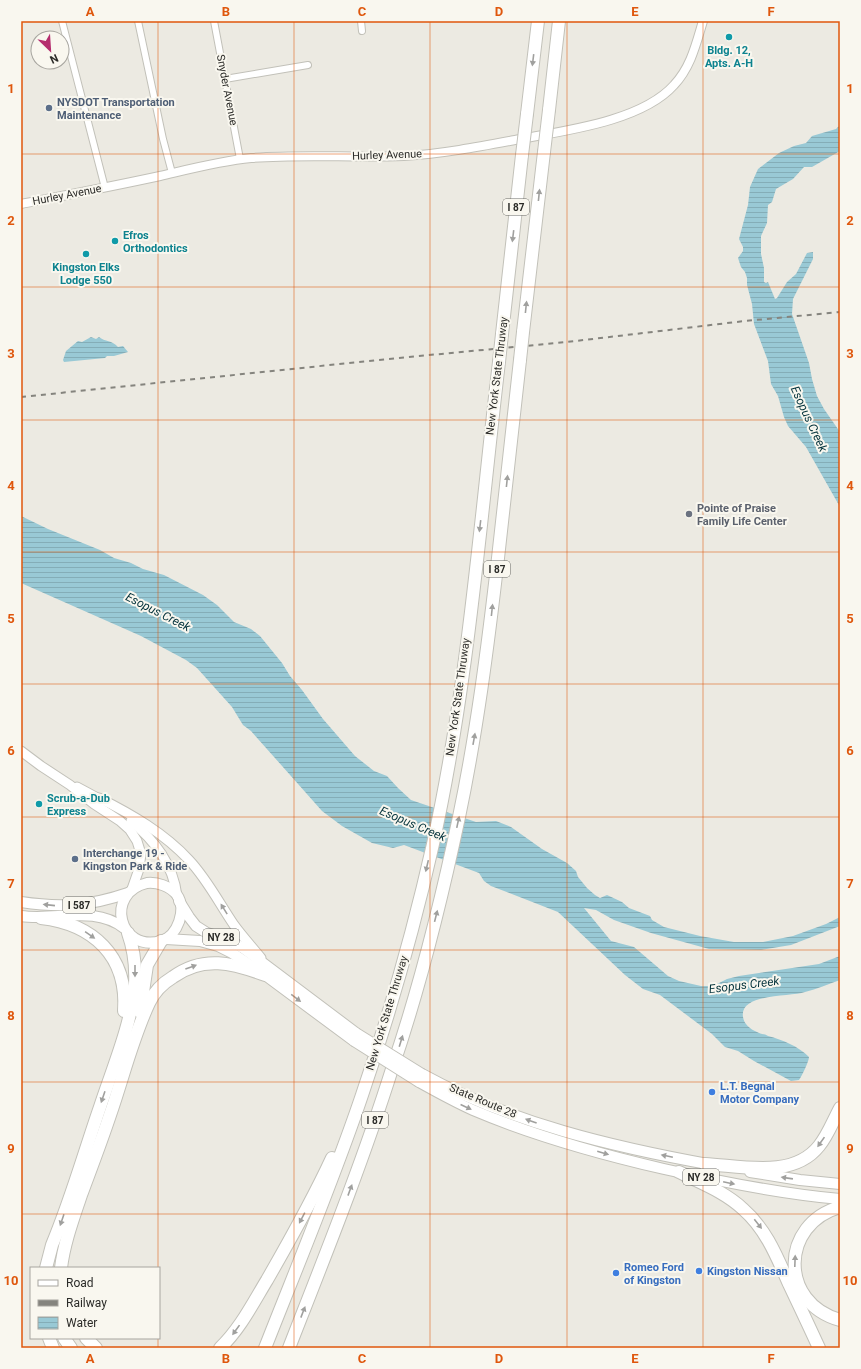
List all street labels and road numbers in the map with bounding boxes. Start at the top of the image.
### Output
street label: Snyder Avenue [214,53,240,127]
street label: Hurley Avenue [352,147,422,163]
street label: Hurley Avenue [31,182,103,208]
road number: I 87 [503,199,529,215]
street label: New York State Thruway [483,315,511,436]
road number: I 87 [484,561,510,577]
street label: New York State Thruway [443,636,473,757]
road number: I 587 [63,897,95,913]
road number: NY 28 [203,929,239,945]
street label: New York State Thruway [363,953,411,1072]
street label: State Route 28 [447,1081,519,1121]
road number: I 87 [362,1112,388,1128]
road number: NY 28 [683,1169,719,1185]

